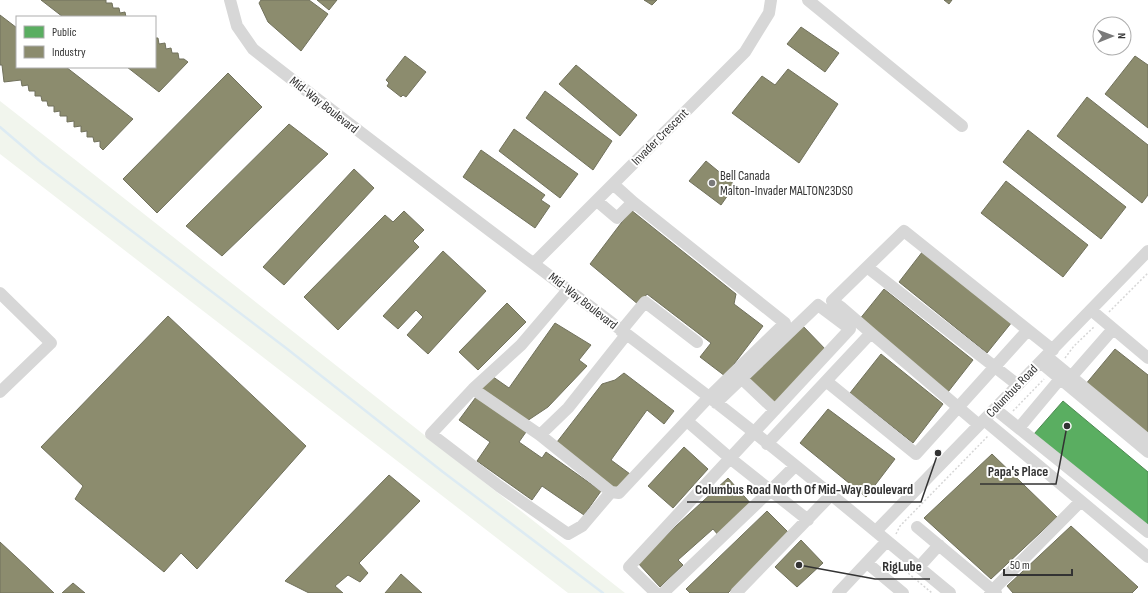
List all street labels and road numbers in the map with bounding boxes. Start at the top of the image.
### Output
street label: Mid-Way Boulevard [286,73,362,137]
street label: Invader Crescent [628,105,692,169]
street label: Mid-Way Boulevard [545,269,621,333]
street label: Columbus Road [983,361,1041,421]

